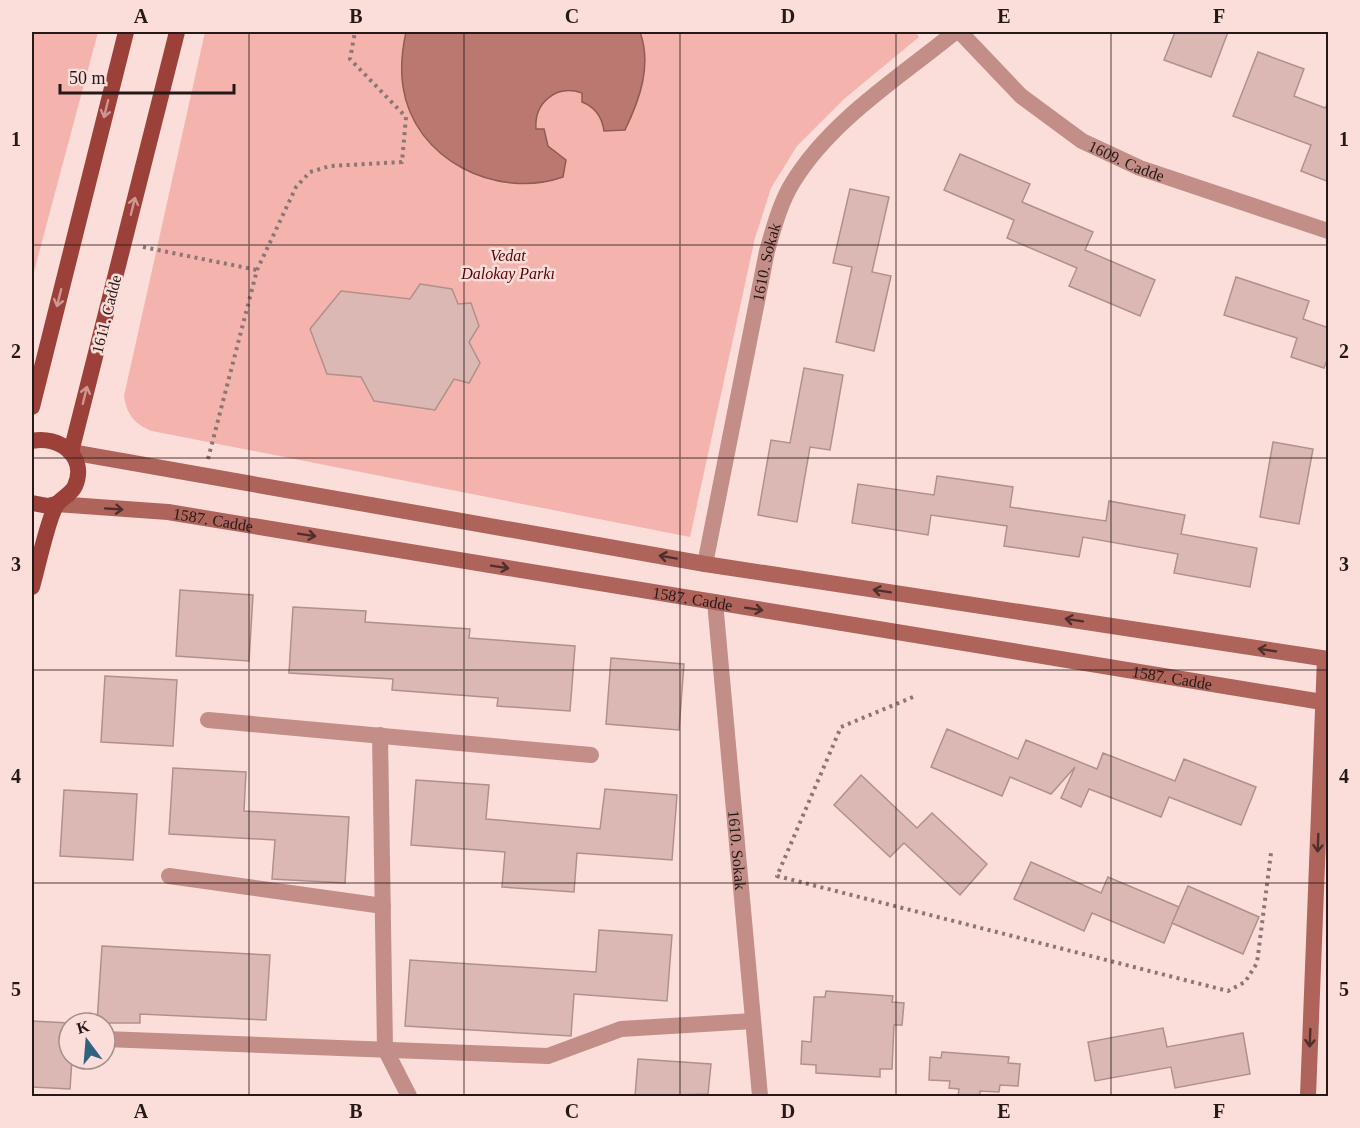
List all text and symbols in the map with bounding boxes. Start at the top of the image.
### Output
text: A [134,5,149,27]
text: B [349,5,363,27]
text: C [565,5,579,27]
text: D [781,5,795,27]
text: E [997,5,1011,27]
text: F [1213,5,1225,27]
scale bar [60,57,234,95]
text: 50 m [69,68,106,88]
one-way arrow [100,99,112,118]
text: 1 [11,128,21,150]
text: 1 [1339,128,1349,150]
street label: 1609. Cadde [1086,137,1166,185]
one-way arrow [128,197,140,216]
street label: 1610. Sokak [749,221,784,303]
park label: Vedat Dalokay Parkı [460,247,555,283]
street label: 1611. Cadde [89,273,124,355]
one-way arrow [52,288,64,307]
text: 2 [11,340,21,362]
text: 2 [1339,340,1349,362]
one-way arrow [80,386,92,405]
one-way arrow [104,503,124,514]
street label: 1587. Cadde [172,505,254,535]
one-way arrow [297,530,317,541]
one-way arrow [659,552,679,563]
text: 3 [11,553,21,575]
text: 3 [1339,553,1349,575]
one-way arrow [489,562,509,573]
street label: 1587. Cadde [651,584,734,614]
one-way arrow [872,585,892,596]
one-way arrow [744,604,764,615]
one-way arrow [1065,615,1085,626]
one-way arrow [1258,644,1277,655]
street label: 1587. Cadde [1131,663,1213,693]
text: 4 [11,765,21,787]
text: 4 [1339,765,1349,787]
street label: 1610. Sokak [725,809,749,891]
one-way arrow [1312,832,1323,852]
text: 5 [11,978,21,1000]
text: 5 [1339,978,1349,1000]
north arrow [57,1011,117,1071]
text: K [75,1017,92,1037]
one-way arrow [1304,1027,1315,1047]
text: A [134,1100,149,1122]
text: B [349,1100,363,1122]
text: C [565,1100,579,1122]
text: D [781,1100,795,1122]
text: E [997,1100,1011,1122]
text: F [1213,1100,1225,1122]

